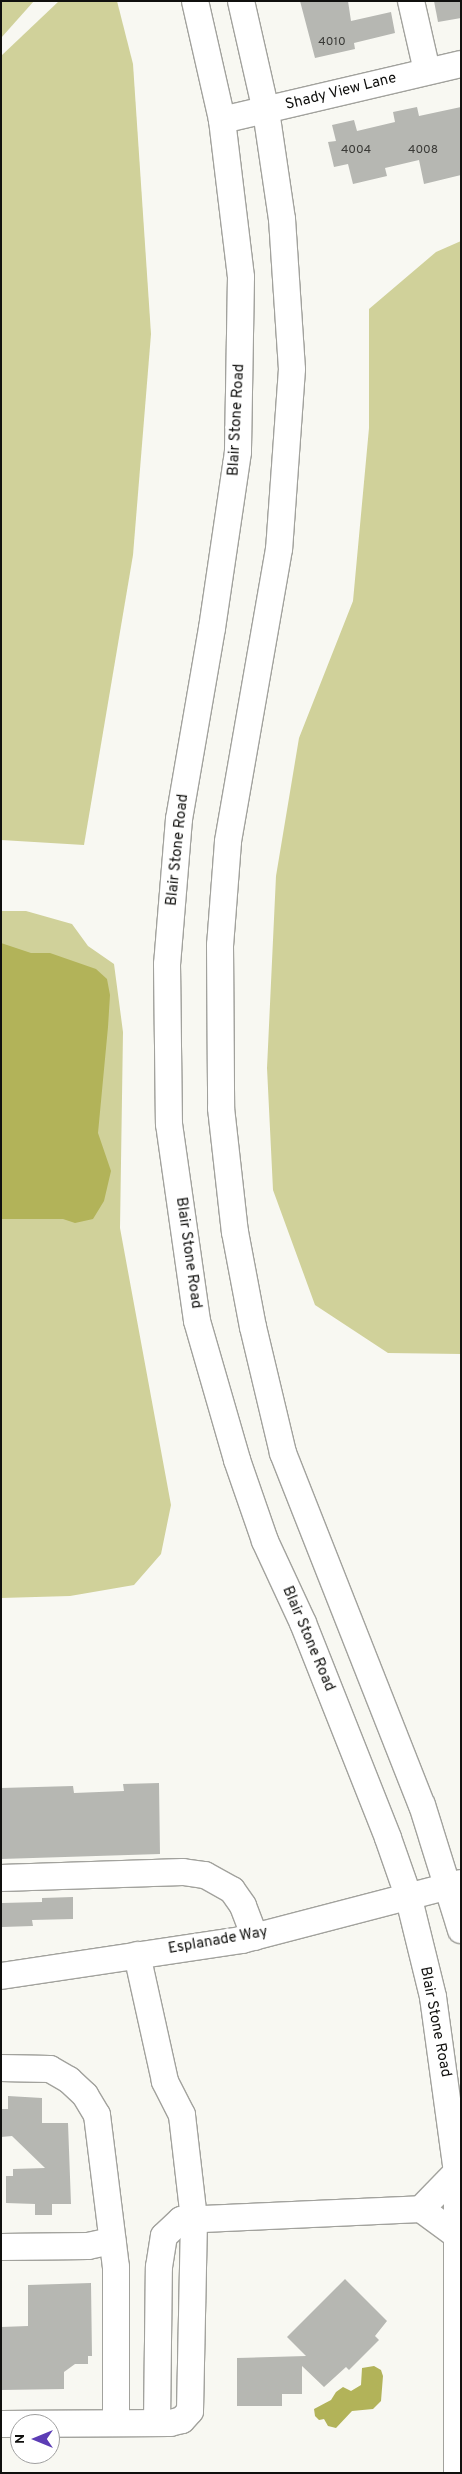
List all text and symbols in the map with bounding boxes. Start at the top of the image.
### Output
house number: 4010 [318,36,346,50]
street label: Shady View Lane [283,69,399,115]
house number: 4004 [341,144,371,158]
house number: 4008 [408,144,438,158]
street label: Blair Stone Road [225,363,249,477]
street label: Blair Stone Road [163,793,193,907]
street label: Blair Stone Road [171,1196,205,1310]
street label: Blair Stone Road [278,1584,338,1694]
street label: Esplanade Way [167,1923,269,1959]
street label: Blair Stone Road [415,1965,455,2079]
north arrow [10,2414,60,2464]
text: N [12,2434,29,2444]

